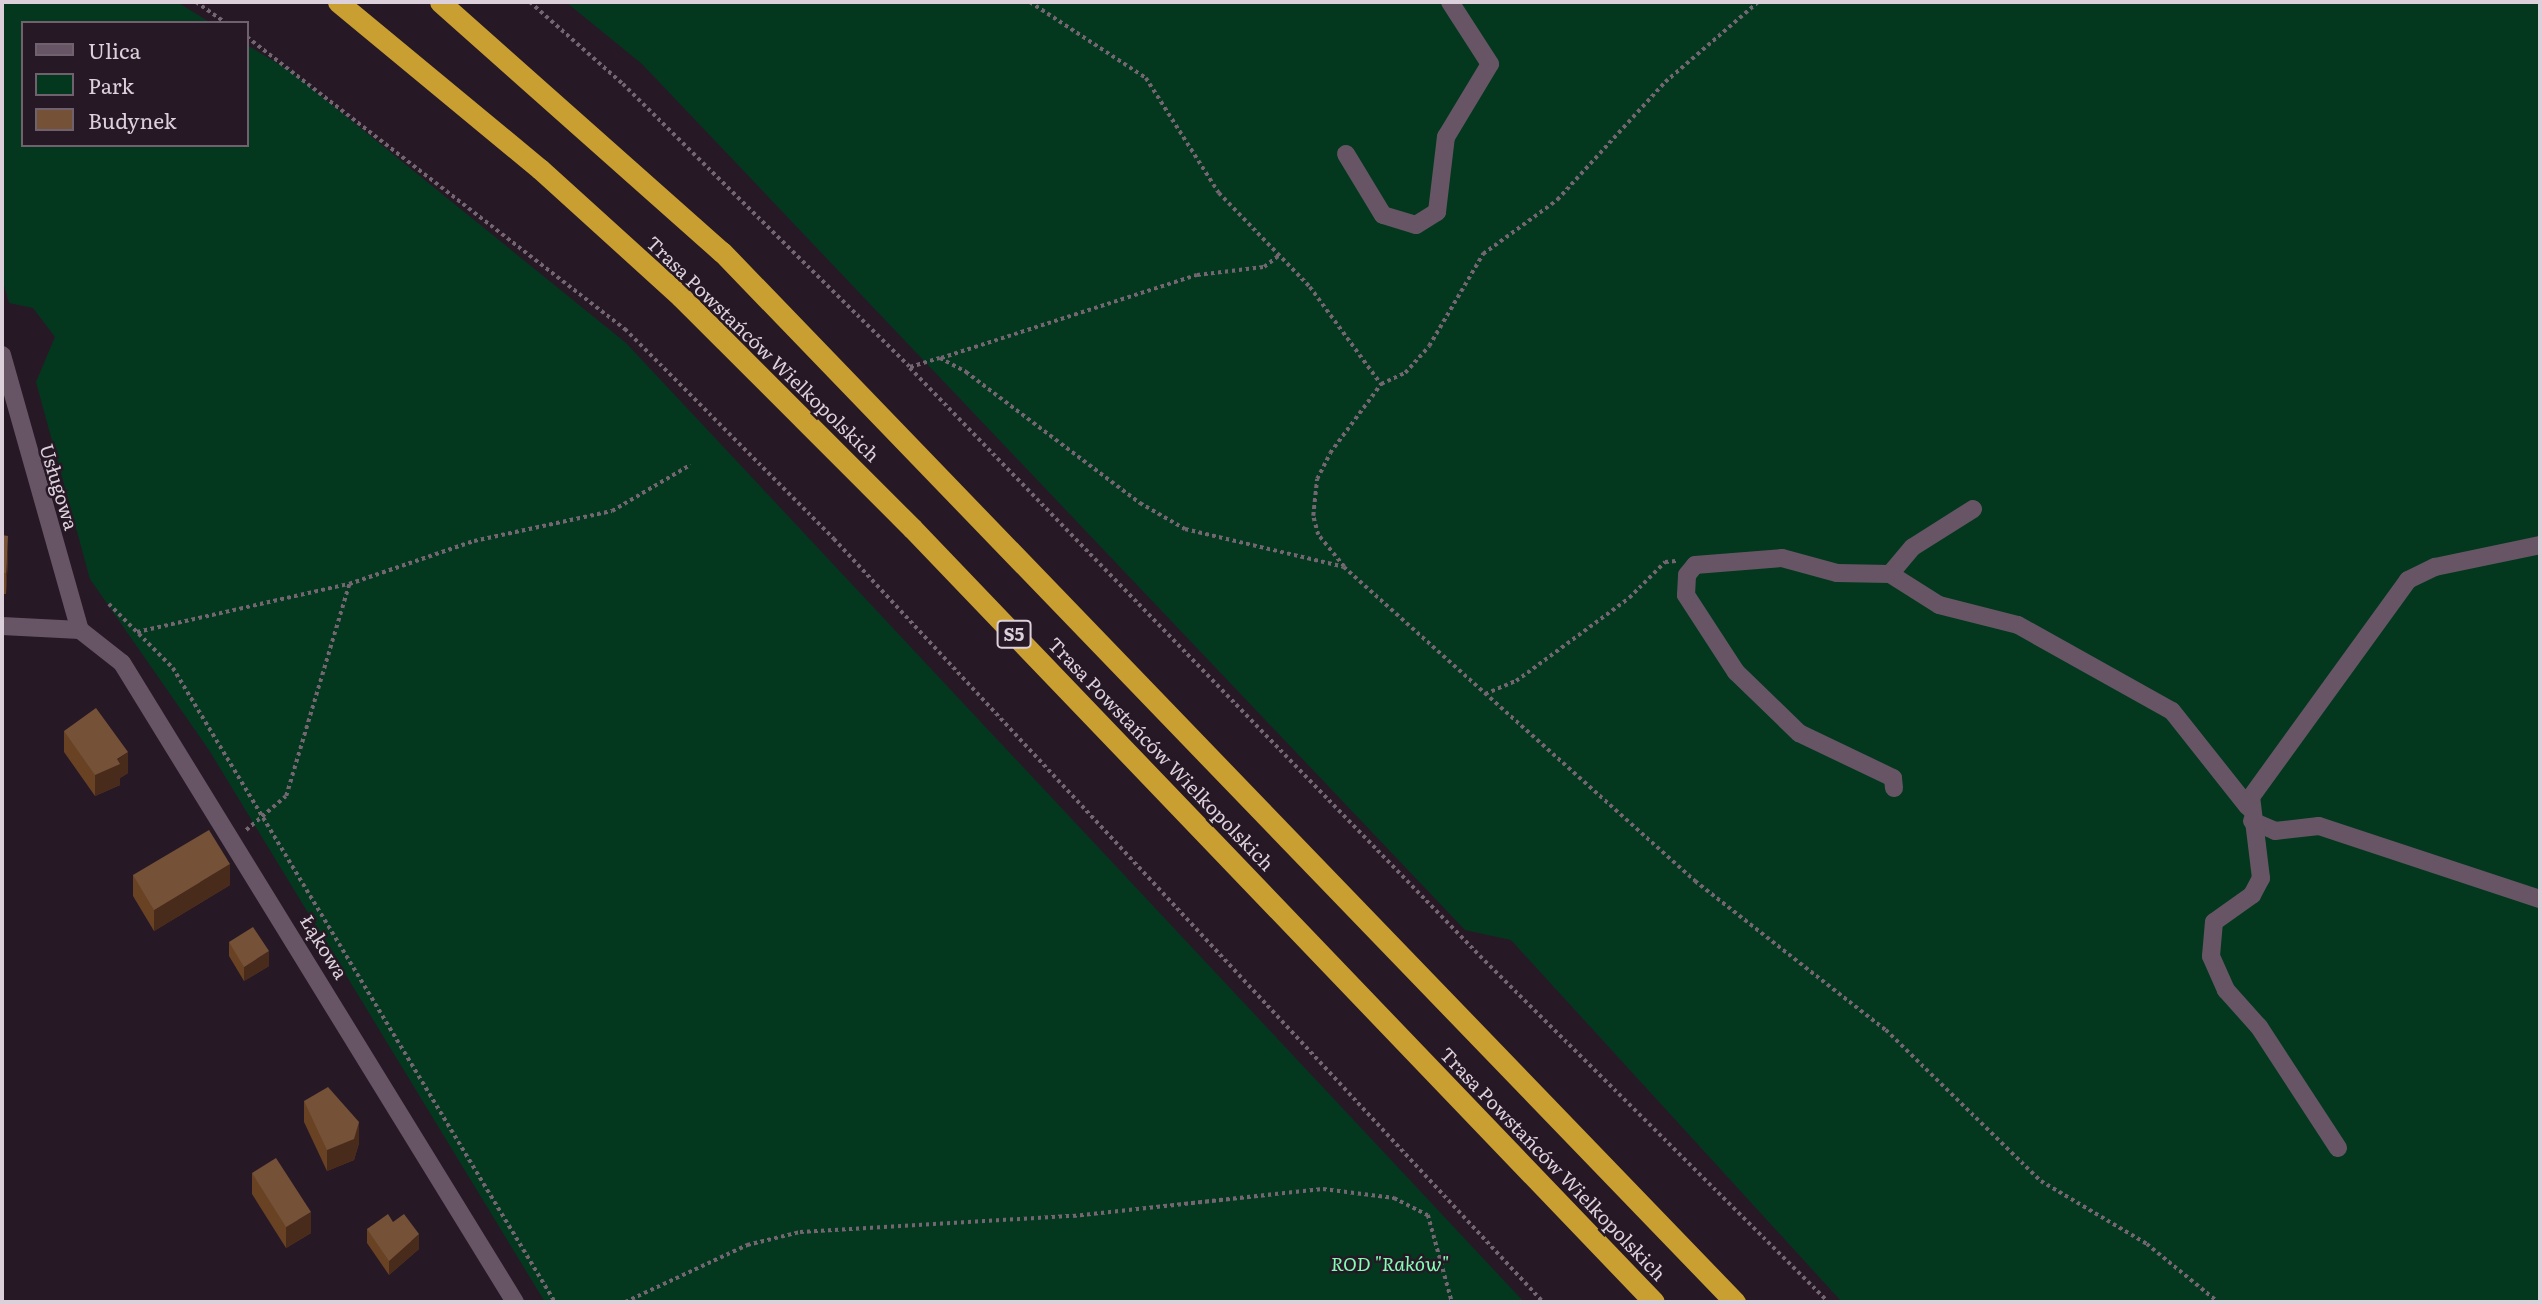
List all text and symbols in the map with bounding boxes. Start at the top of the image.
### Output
legend [21,21,248,147]
text: Ulica [88,34,141,65]
text: Park [88,69,134,100]
text: Budynek [88,104,177,135]
street label: Trasa Powstańców Wielkopolskich [642,231,884,467]
street label: Usługowa [35,441,83,533]
road number: S5 [996,620,1032,648]
street label: Trasa Powstańców Wielkopolskich [1043,633,1279,875]
street label: Łąkowa [296,911,352,983]
street label: Trasa Powstańców Wielkopolskich [1435,1043,1671,1285]
park label: ROD "Raków" [1331,1253,1449,1275]

